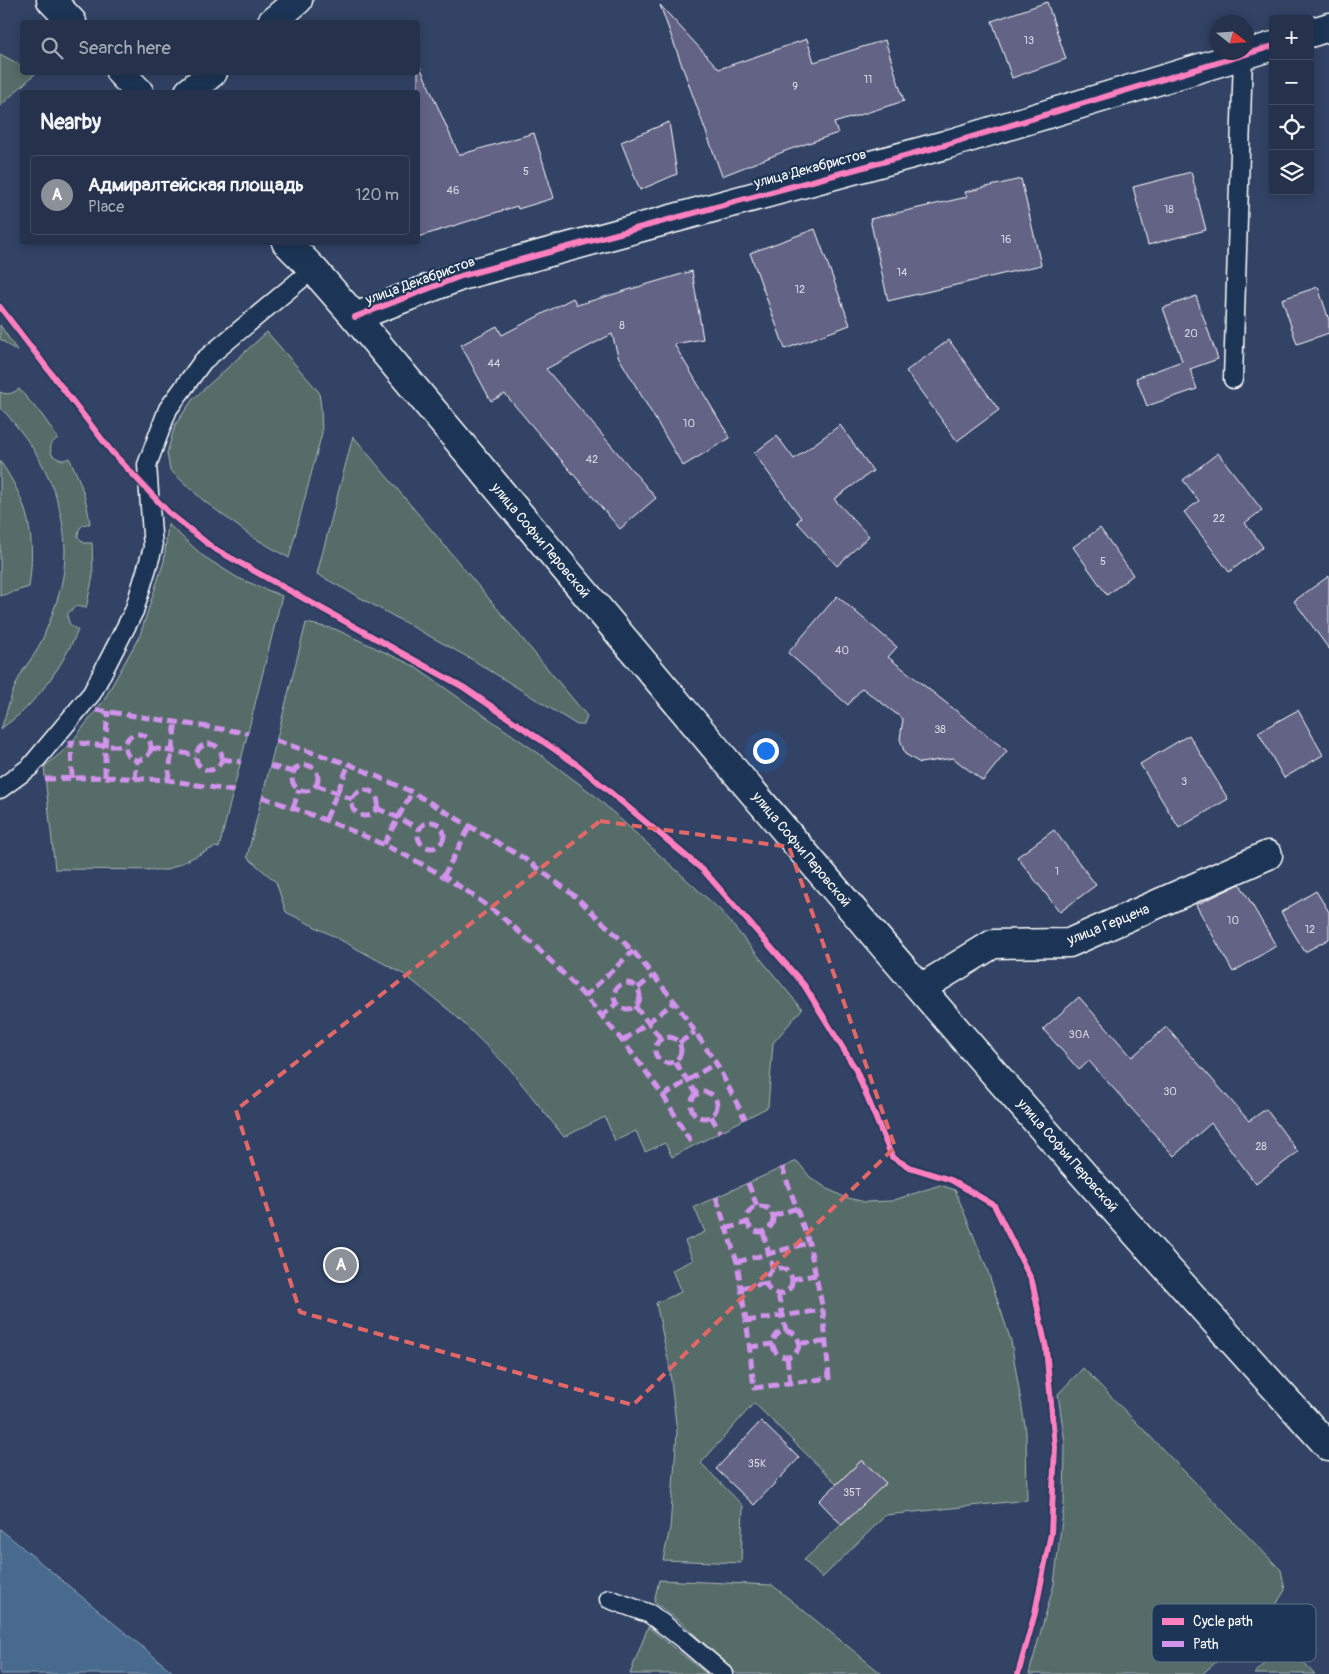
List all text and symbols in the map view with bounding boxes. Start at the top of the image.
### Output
north arrow [1209,15,1254,60]
map controls [1269,15,1314,195]
button: + [1269,15,1314,60]
search box [20,20,420,75]
icon: search [38,34,66,62]
house number: 13 [1024,34,1034,47]
text: Search here [78,36,171,60]
button: − [1269,60,1314,105]
house number: 11 [864,73,872,86]
house number: 9 [792,80,798,93]
button: locate [1269,105,1314,150]
text: Nearby [40,109,101,136]
street label: улица Декабристов [751,145,868,192]
button: layers [1269,150,1314,195]
house number: 5 [523,165,529,178]
text: Адмиралтейская площадь [88,173,304,197]
house number: 46 [447,184,459,197]
text: A [52,185,62,205]
text: 120 m [355,185,399,205]
text: Place [88,197,124,217]
house number: 18 [1164,203,1174,216]
house number: 16 [1001,233,1011,246]
street label: улица Декабристов [362,253,478,309]
house number: 14 [897,266,908,279]
house number: 12 [795,283,805,296]
house number: 8 [619,319,625,332]
house number: 20 [1184,327,1198,340]
house number: 44 [488,357,501,370]
house number: 10 [683,417,695,430]
house number: 42 [586,453,598,466]
street label: улица Софьи Перовской [487,479,594,601]
house number: 22 [1213,512,1225,525]
house number: 5 [1100,555,1106,568]
house number: 40 [835,644,849,657]
house number: 38 [934,723,946,736]
your location [753,738,779,764]
house number: 3 [1181,775,1187,788]
street label: улица Софьи Перовской [748,788,855,910]
house number: 1 [1055,865,1059,878]
street label: улица Герцена [1064,900,1152,949]
house number: 10 [1227,914,1239,927]
house number: 12 [1305,923,1315,936]
house number: 30А [1069,1028,1089,1041]
house number: 30 [1163,1085,1177,1098]
street label: улица Софьи Перовской [1013,1094,1121,1215]
house number: 28 [1255,1140,1267,1153]
pin: A [325,1246,357,1284]
house number: 35К [748,1457,766,1470]
house number: 35Т [843,1486,861,1499]
legend [1152,1604,1316,1662]
text: Cycle path [1193,1613,1253,1630]
text: Path [1193,1636,1218,1653]

